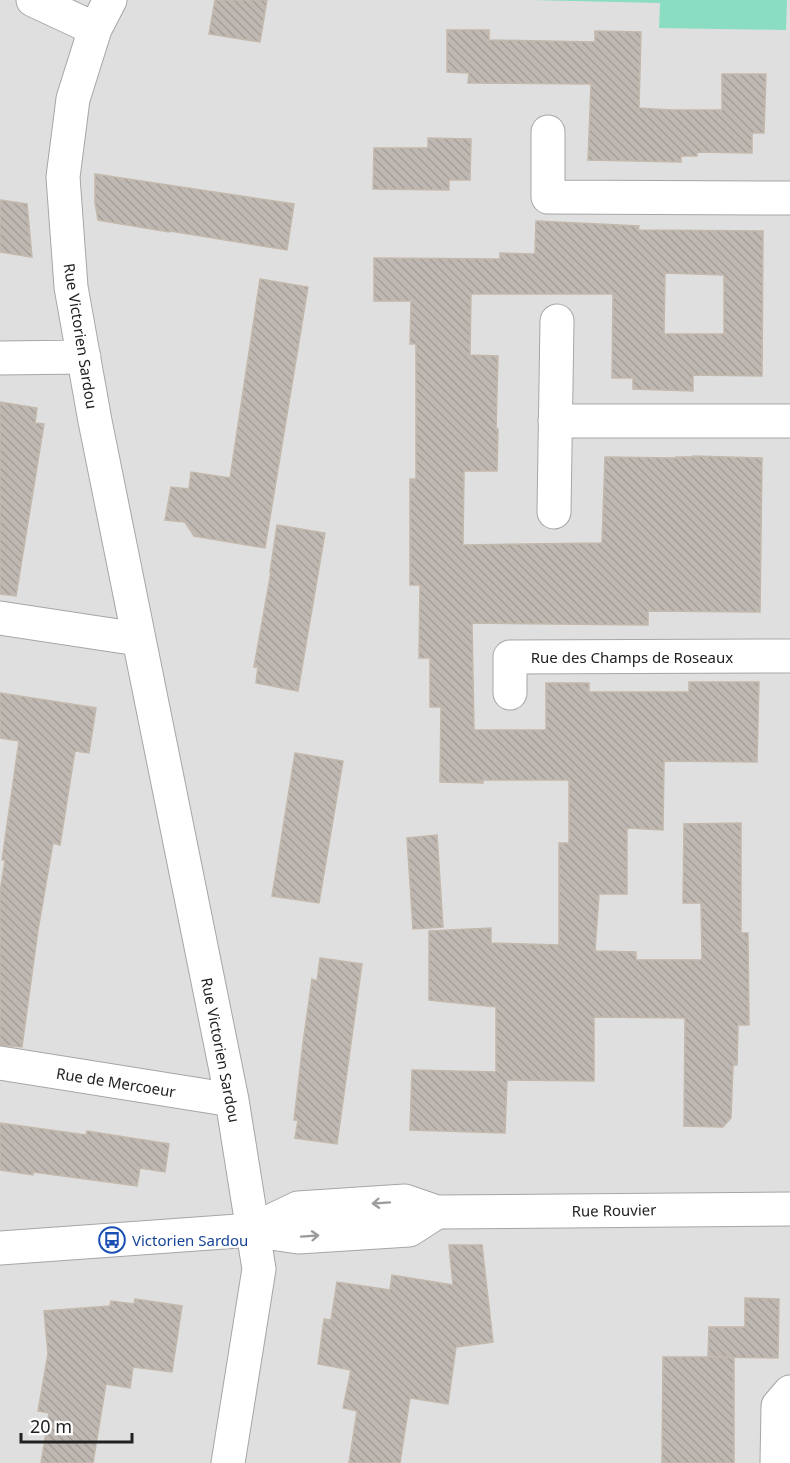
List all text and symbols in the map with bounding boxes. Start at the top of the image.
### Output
street label: Rue Victorien Sardou [60,262,102,410]
street label: Rue des Champs de Roseaux [531,647,733,667]
street label: Rue Victorien Sardou [197,976,245,1124]
street label: Rue de Mercoeur [55,1063,177,1101]
one-way arrow [371,1197,391,1208]
street label: Rue Rouvier [571,1199,657,1221]
bus stop icon: Victorien Sardou [97,1225,127,1255]
place label: Victorien Sardou [132,1230,248,1250]
one-way arrow [299,1231,319,1242]
scale bar [21,1406,132,1444]
text: 20 m [30,1414,72,1438]

